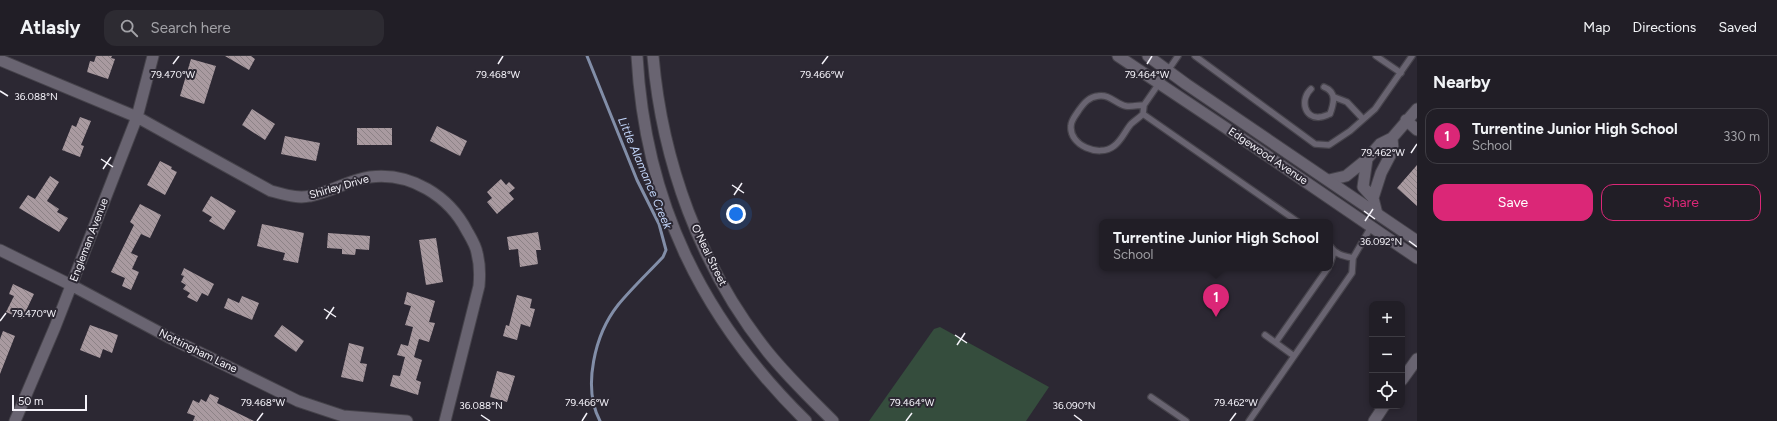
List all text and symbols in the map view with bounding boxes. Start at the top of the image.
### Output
search box [104,10,384,46]
text: Atlasly [20,16,80,39]
icon: search [118,17,140,39]
text: Search here [150,19,231,37]
text: Map [1583,19,1611,36]
text: Directions [1633,19,1696,36]
text: Saved [1718,19,1757,36]
text: 79.470°W [151,68,196,81]
text: 79.468°W [476,68,521,81]
text: 79.466°W [800,68,844,81]
text: 79.464°W [1125,68,1170,81]
text: Nearby [1433,72,1491,92]
text: 36.088°N [14,90,58,103]
water label: Little Alamance Creek [615,115,675,232]
text: Turrentine Junior High School [1472,120,1678,138]
street label: Edgewood Avenue [1226,125,1310,187]
text: 1 [1444,129,1450,144]
text: 330 m [1723,129,1760,144]
text: School [1472,138,1512,153]
text: 79.462°W [1361,146,1405,159]
street label: Shirley Drive [308,172,370,202]
button: Save [1433,184,1593,221]
button: Share [1601,184,1761,221]
street label: Engleman Avenue [67,196,111,284]
your location [726,204,746,224]
popup [1099,219,1333,271]
street label: O'Neal Street [689,222,729,288]
text: Turrentine Junior High School [1113,229,1319,247]
text: 36.092°N [1360,235,1402,248]
text: School [1113,247,1153,262]
pin: 1 [1203,284,1229,317]
map controls [1369,301,1405,409]
button: + [1369,301,1405,337]
text: 79.470°W [12,307,57,320]
street label: Nottingham Lane [157,326,239,376]
button: − [1369,337,1405,373]
button: locate [1369,373,1405,409]
scale bar [12,393,87,412]
text: 50 m [18,395,43,408]
text: 79.468°W [241,396,286,409]
text: 79.466°W [565,396,609,409]
text: 79.464°W [890,396,935,409]
text: 79.462°W [1214,396,1258,409]
text: 36.088°N [459,399,503,412]
text: 36.090°N [1052,399,1096,412]

